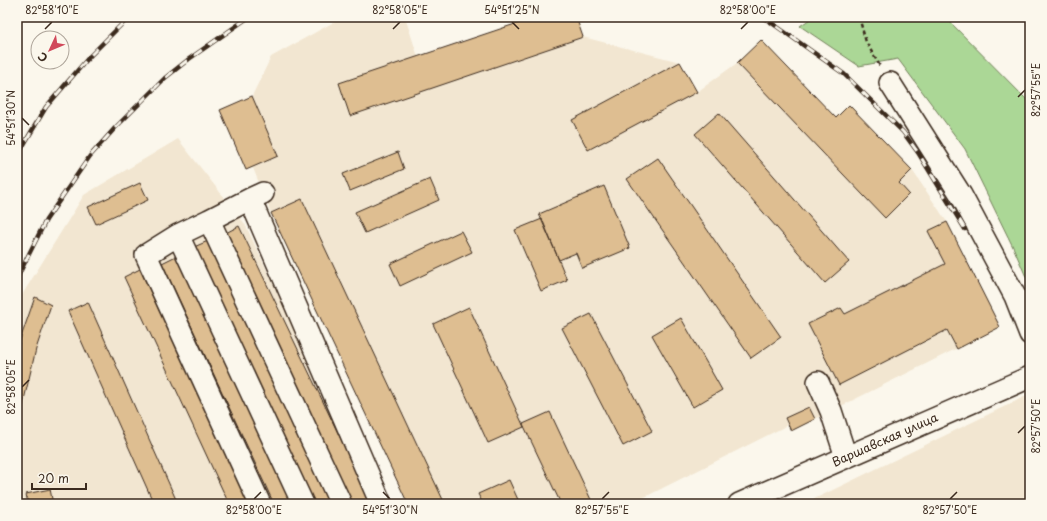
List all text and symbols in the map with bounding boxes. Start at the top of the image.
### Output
text: 82°58'10"E [25,2,79,17]
text: 82°58'05"E [372,2,428,17]
text: 54°51'25"N [484,2,540,17]
text: 82°58'00"E [720,2,776,17]
north arrow [30,30,70,70]
text: С [33,48,51,66]
text: 82°57'55"E [1028,63,1043,117]
text: 54°51'30"N [3,90,18,146]
text: 82°58'05"E [3,359,18,415]
text: 82°57'50"E [1028,399,1043,453]
street label: Варшавская улица [829,407,941,471]
scale bar [32,465,86,491]
text: 20 m [38,469,69,487]
text: 82°58'00"E [226,502,282,517]
text: 54°51'30"N [362,502,418,517]
text: 82°57'55"E [575,502,629,517]
text: 82°57'50"E [923,502,977,517]

